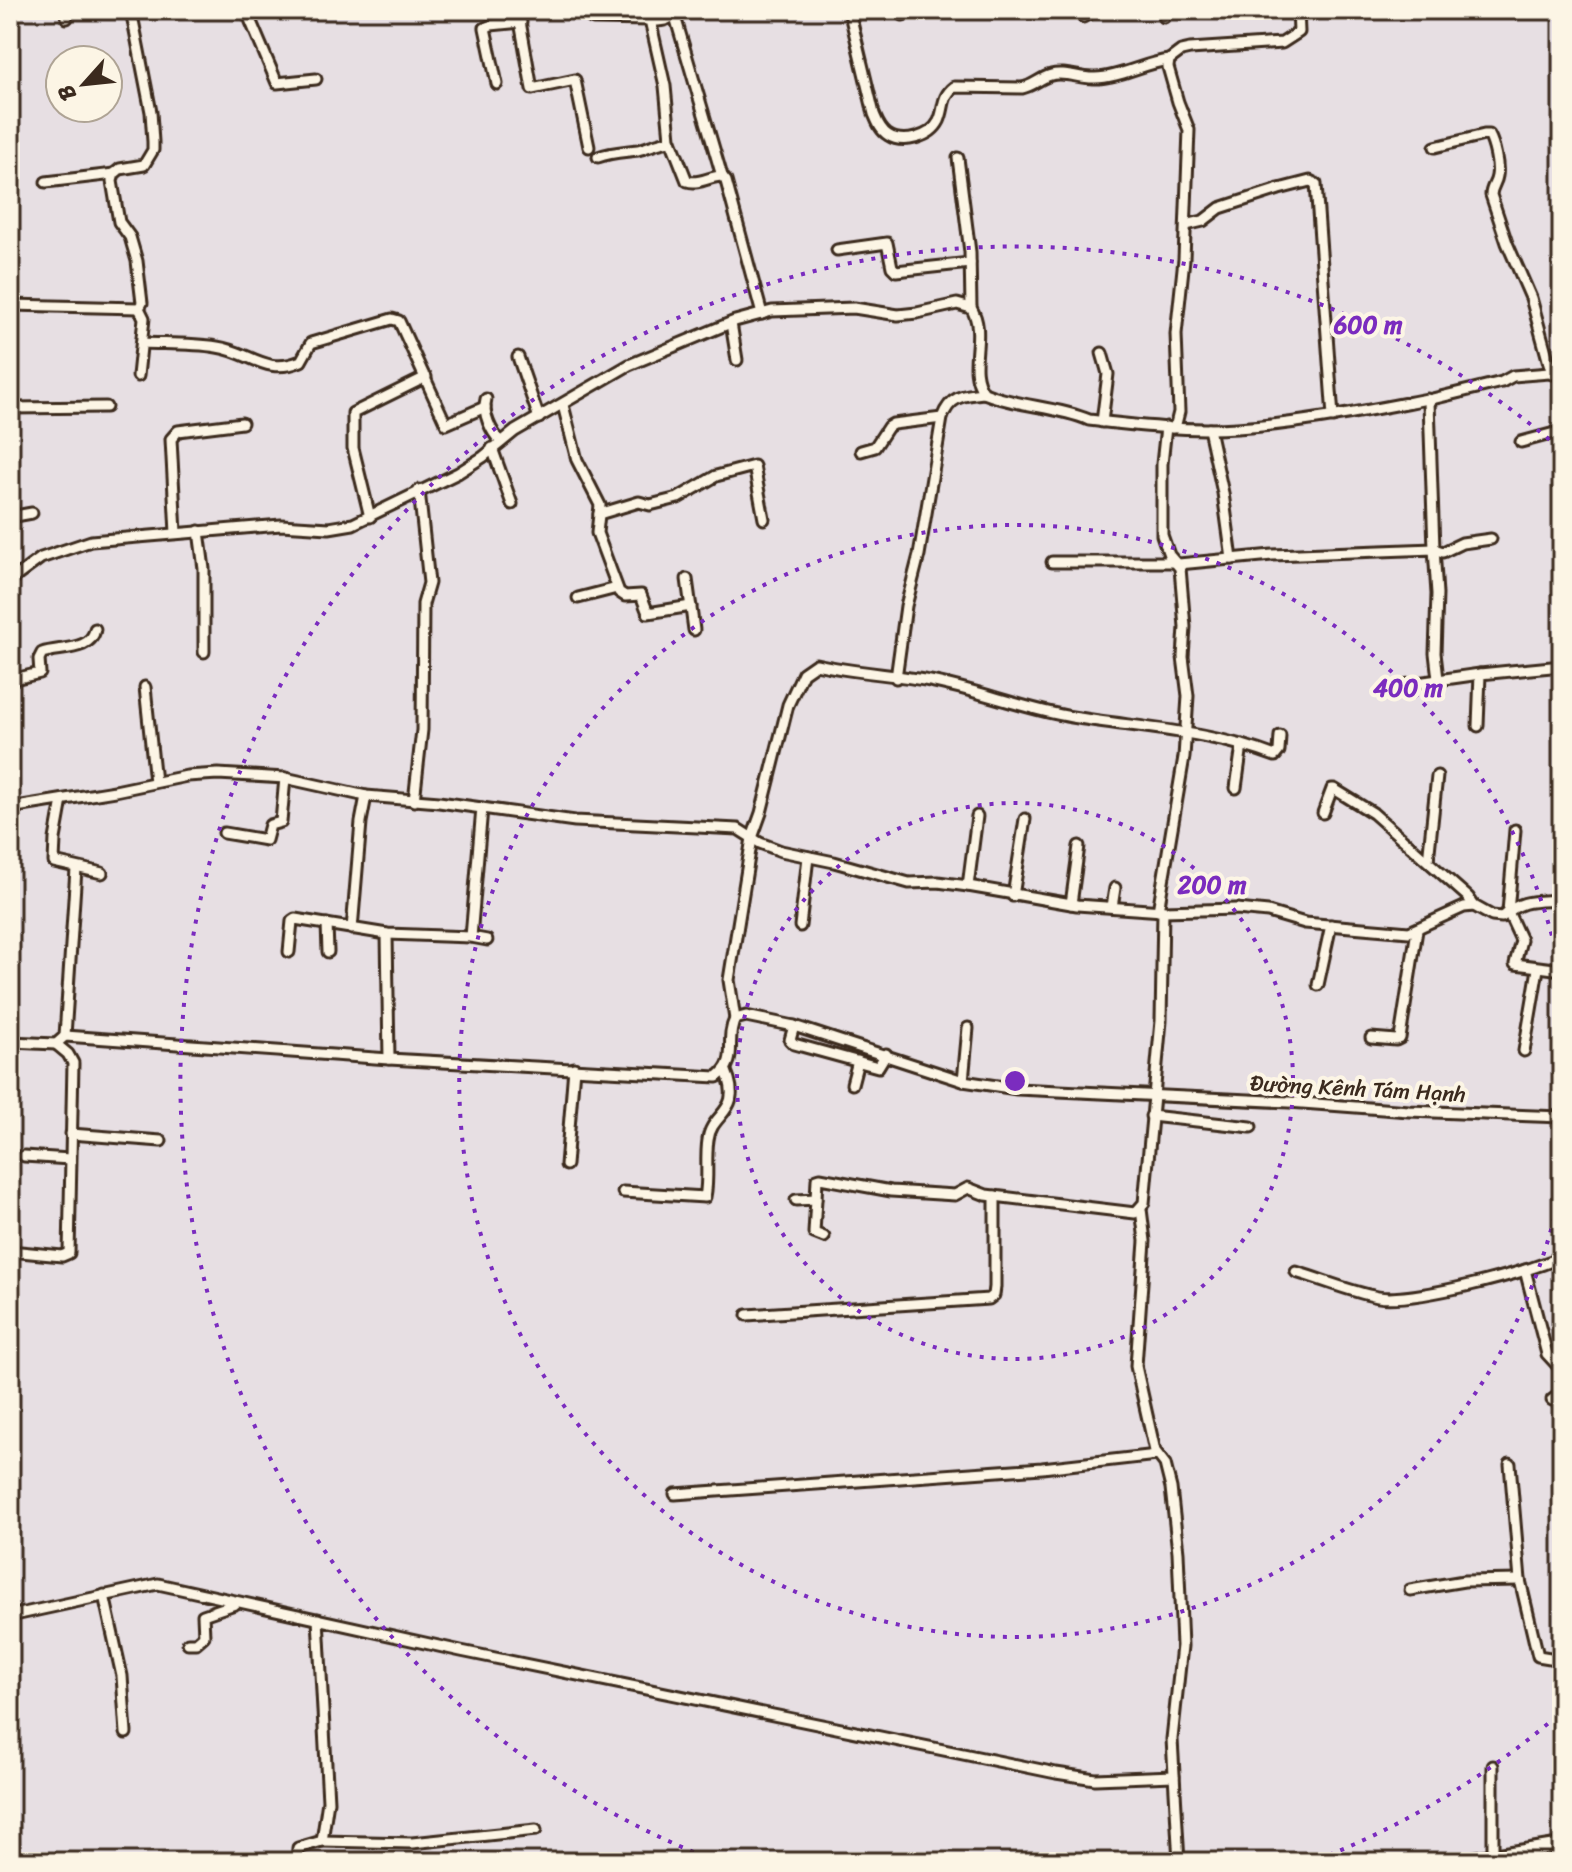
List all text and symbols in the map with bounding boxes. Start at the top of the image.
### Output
north arrow [44,44,124,124]
text: B [46,78,87,108]
text: 600 m [1333,304,1403,346]
text: 400 m [1373,667,1444,709]
text: 200 m [1177,864,1247,906]
street label: Đường Kênh Tám Hạnh [1249,1063,1467,1114]
centre of rings [1001,1067,1029,1095]

